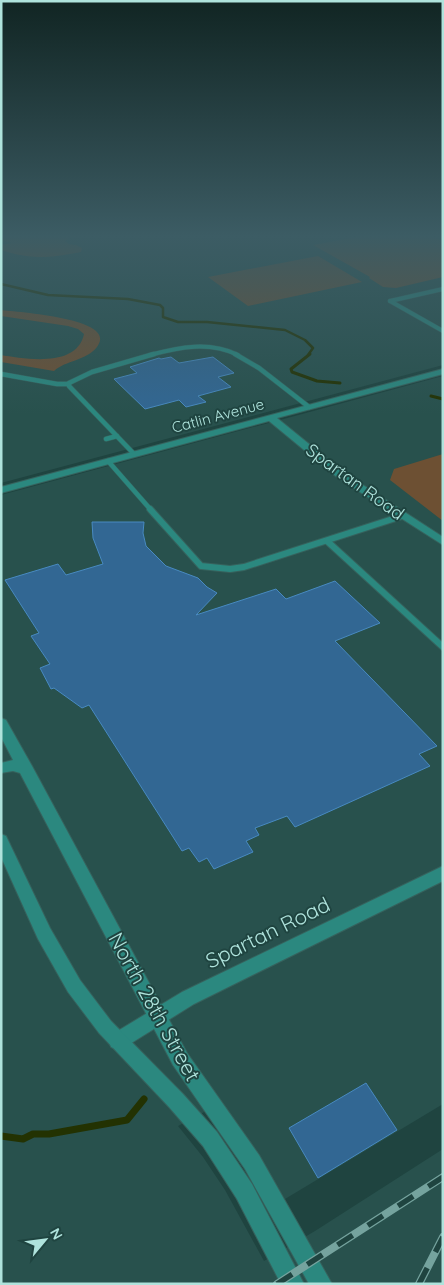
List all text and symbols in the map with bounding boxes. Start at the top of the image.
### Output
street label: Catlin Avenue [170,394,266,437]
street label: Spartan Road [302,438,409,525]
street label: Spartan Road [201,891,334,973]
street label: North 28th Street [103,928,206,1085]
north arrow [20,1215,70,1265]
text: N [46,1225,67,1243]

